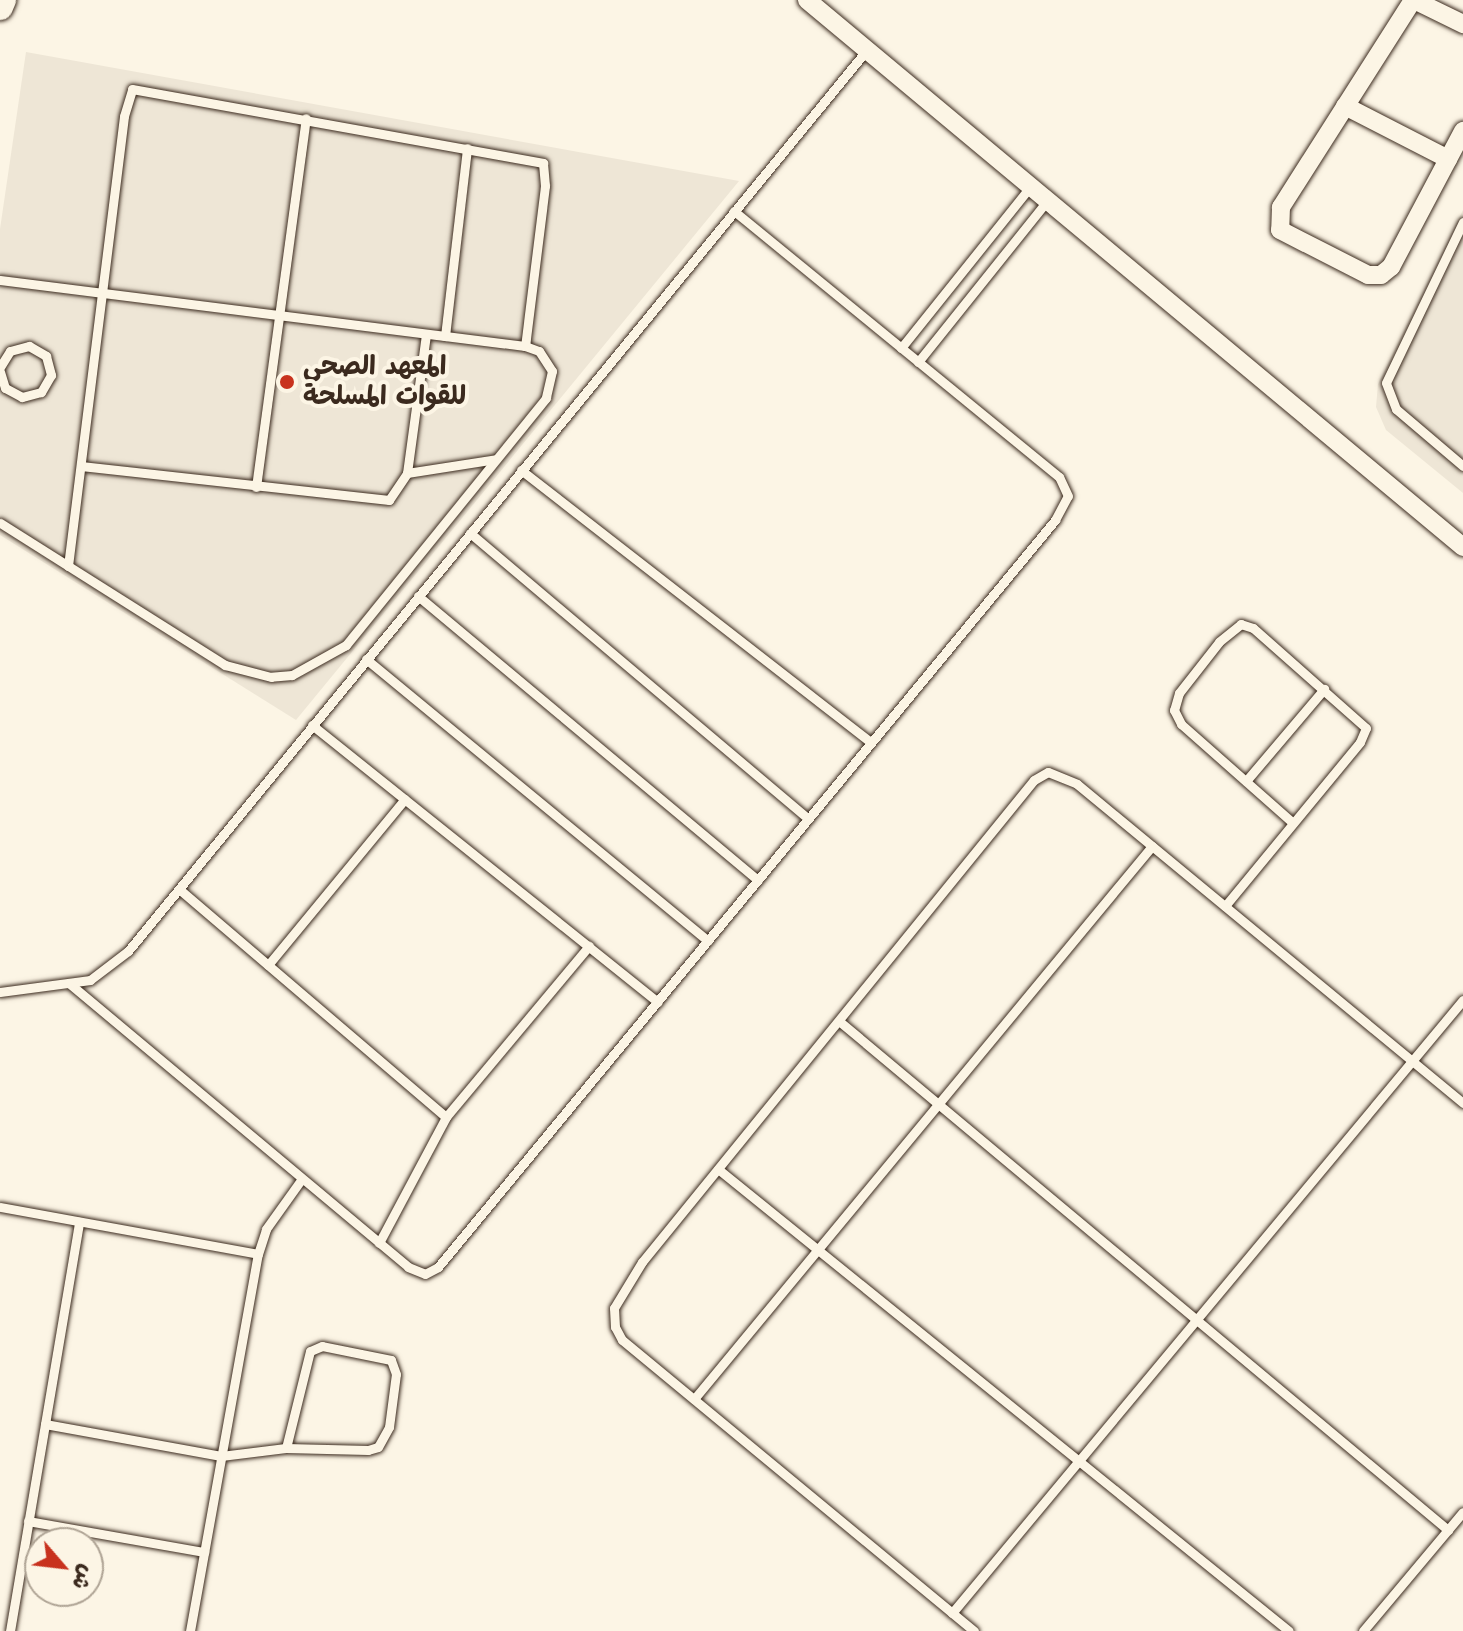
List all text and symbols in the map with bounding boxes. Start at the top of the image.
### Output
place label: المعهد الصحي للقوات المسلحة [303,351,466,412]
marker: المعهد الصحي للقوات المسلحة [278,373,296,391]
north arrow [24,1527,104,1607]
text: ش [66,1561,101,1594]

